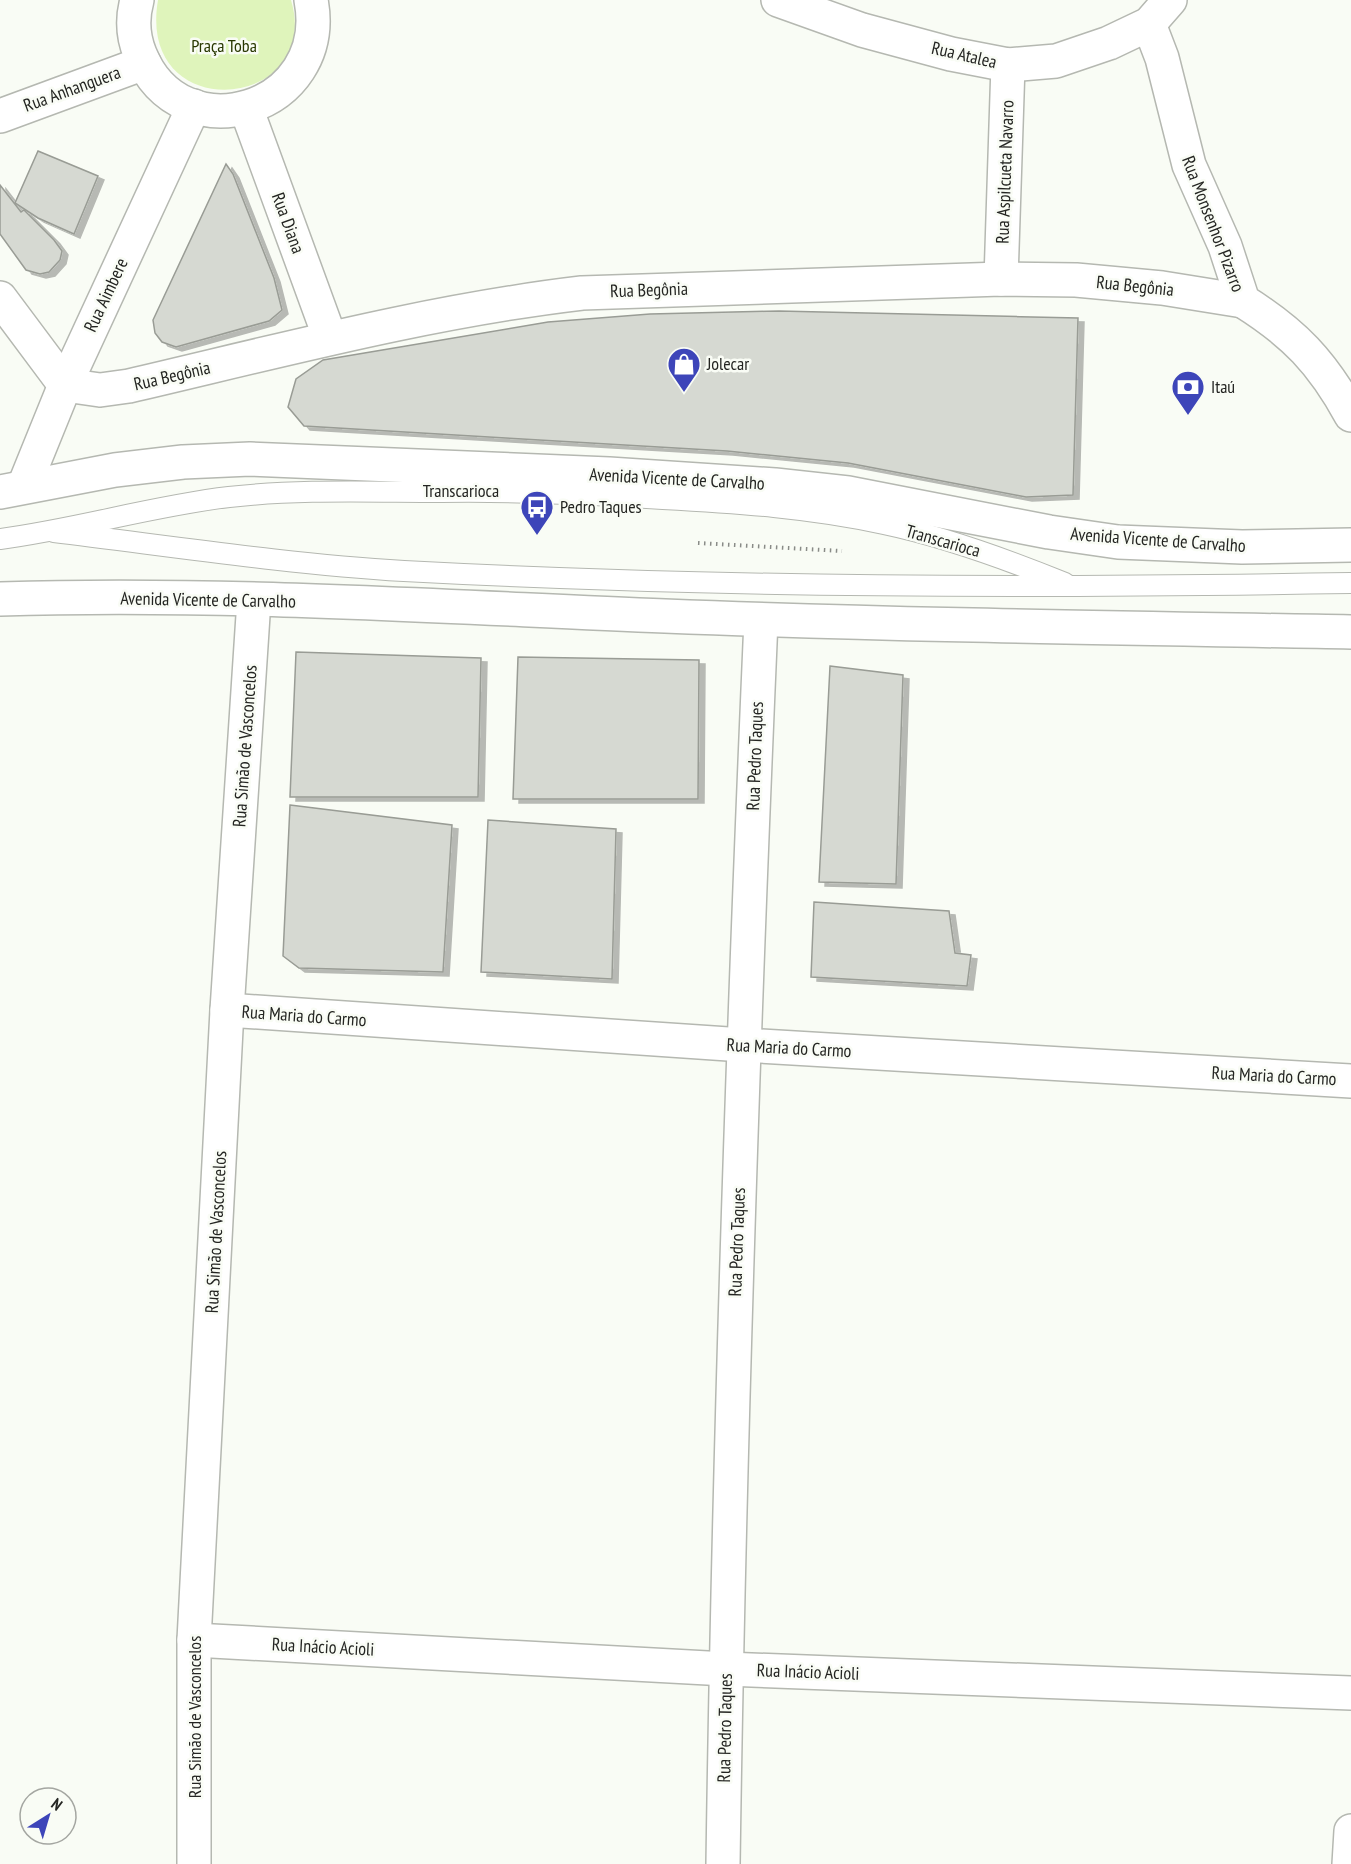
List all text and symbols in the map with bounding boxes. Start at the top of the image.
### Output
park label: Praça Toba [191,34,257,57]
street label: Rua Atalea [929,36,999,73]
street label: Rua Anhanguera [20,60,123,117]
street label: Rua Aspilcueta Navarro [990,99,1019,244]
street label: Rua Monsenhor Pizarro [1177,153,1250,295]
street label: Rua Diana [267,189,310,256]
street label: Rua Aimbere [78,254,133,335]
street label: Rua Begônia [1095,270,1175,301]
street label: Rua Begônia [610,277,688,302]
shop icon: Jolecar [666,346,702,393]
place label: Jolecar [706,352,749,375]
street label: Rua Begônia [131,356,212,395]
bank icon: Itaú [1170,369,1206,416]
place label: Itaú [1211,375,1235,398]
street label: Avenida Vicente de Carvalho [589,462,766,495]
street label: Transcarioca [423,479,499,502]
bus stop icon: Pedro Taques [519,489,555,536]
place label: Pedro Taques [560,495,642,518]
street label: Transcarioca [903,519,983,562]
street label: Avenida Vicente de Carvalho [1070,522,1247,557]
street label: Avenida Vicente de Carvalho [120,586,296,613]
street label: Rua Simão de Vasconcelos [227,664,262,828]
street label: Rua Pedro Taques [741,701,768,811]
street label: Rua Maria do Carmo [241,1000,367,1031]
street label: Rua Maria do Carmo [726,1033,852,1062]
street label: Rua Maria do Carmo [1211,1061,1337,1090]
street label: Rua Simão de Vasconcelos [200,1150,231,1314]
street label: Rua Pedro Taques [723,1187,750,1297]
street label: Rua Inácio Acioli [271,1632,375,1661]
street label: Rua Simão de Vasconcelos [183,1636,206,1798]
street label: Rua Inácio Acioli [756,1658,860,1685]
street label: Rua Pedro Taques [712,1673,737,1783]
north arrow [18,1786,78,1846]
text: N [48,1793,66,1815]

